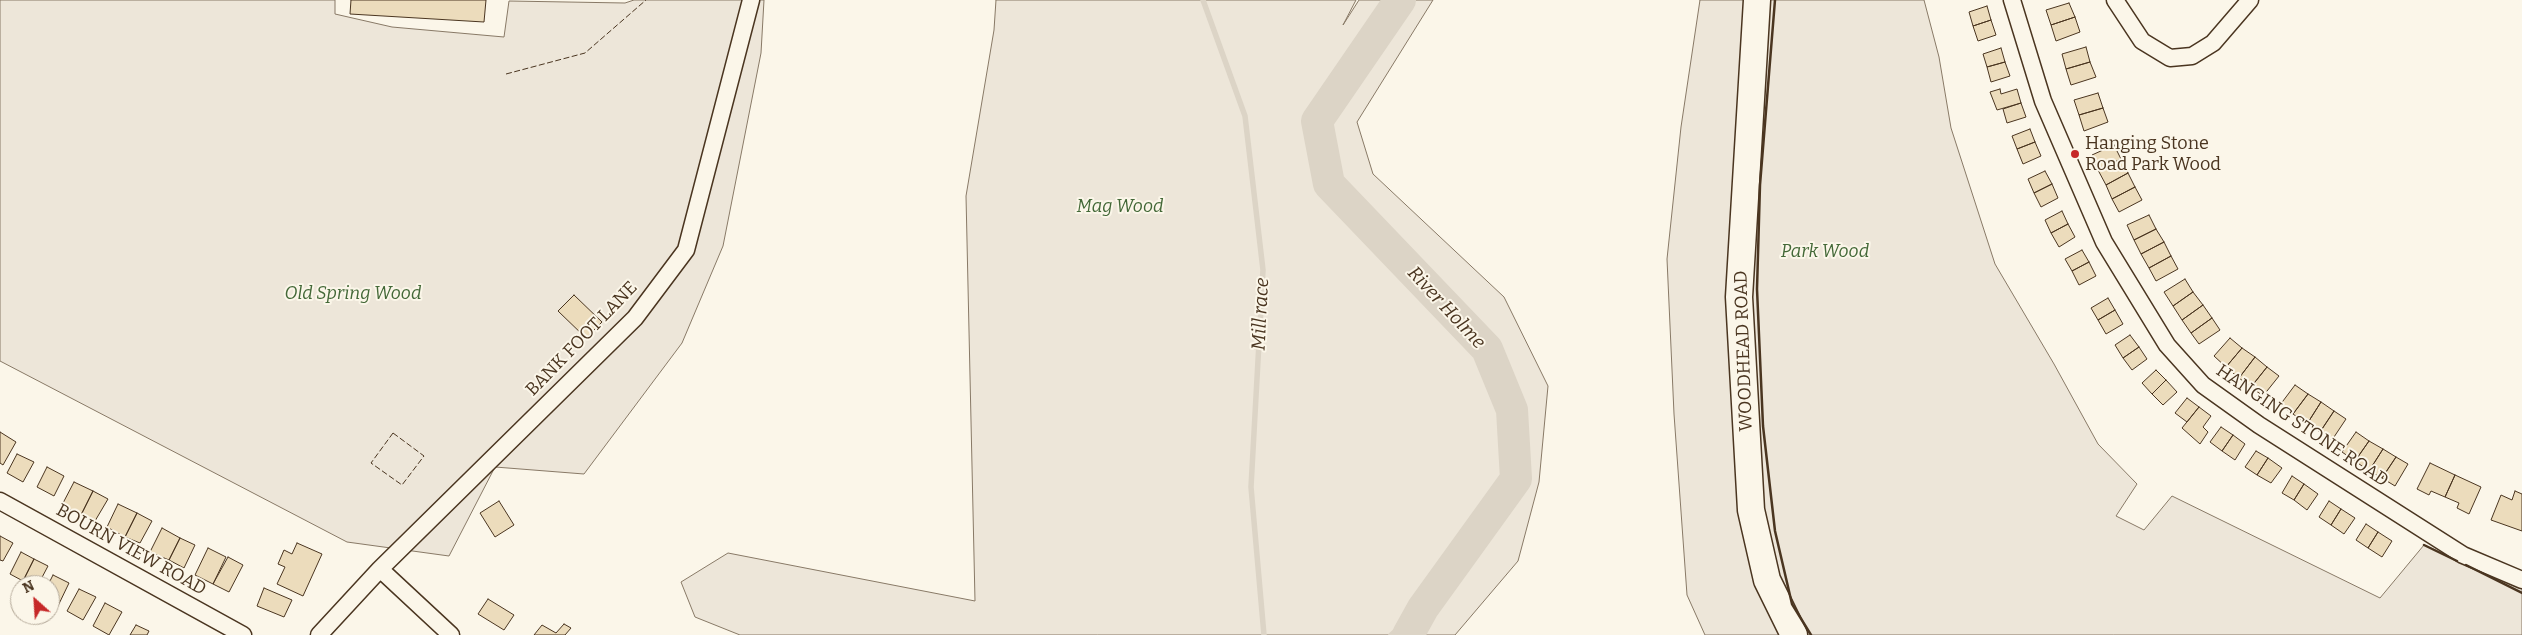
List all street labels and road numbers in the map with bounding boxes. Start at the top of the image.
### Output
street label: WOODHEAD ROAD [1730,270,1758,432]
street label: BANK FOOT LANE [522,277,642,401]
street label: HANGING STONE ROAD [2212,360,2392,492]
street label: BOURN VIEW ROAD [52,500,210,600]

